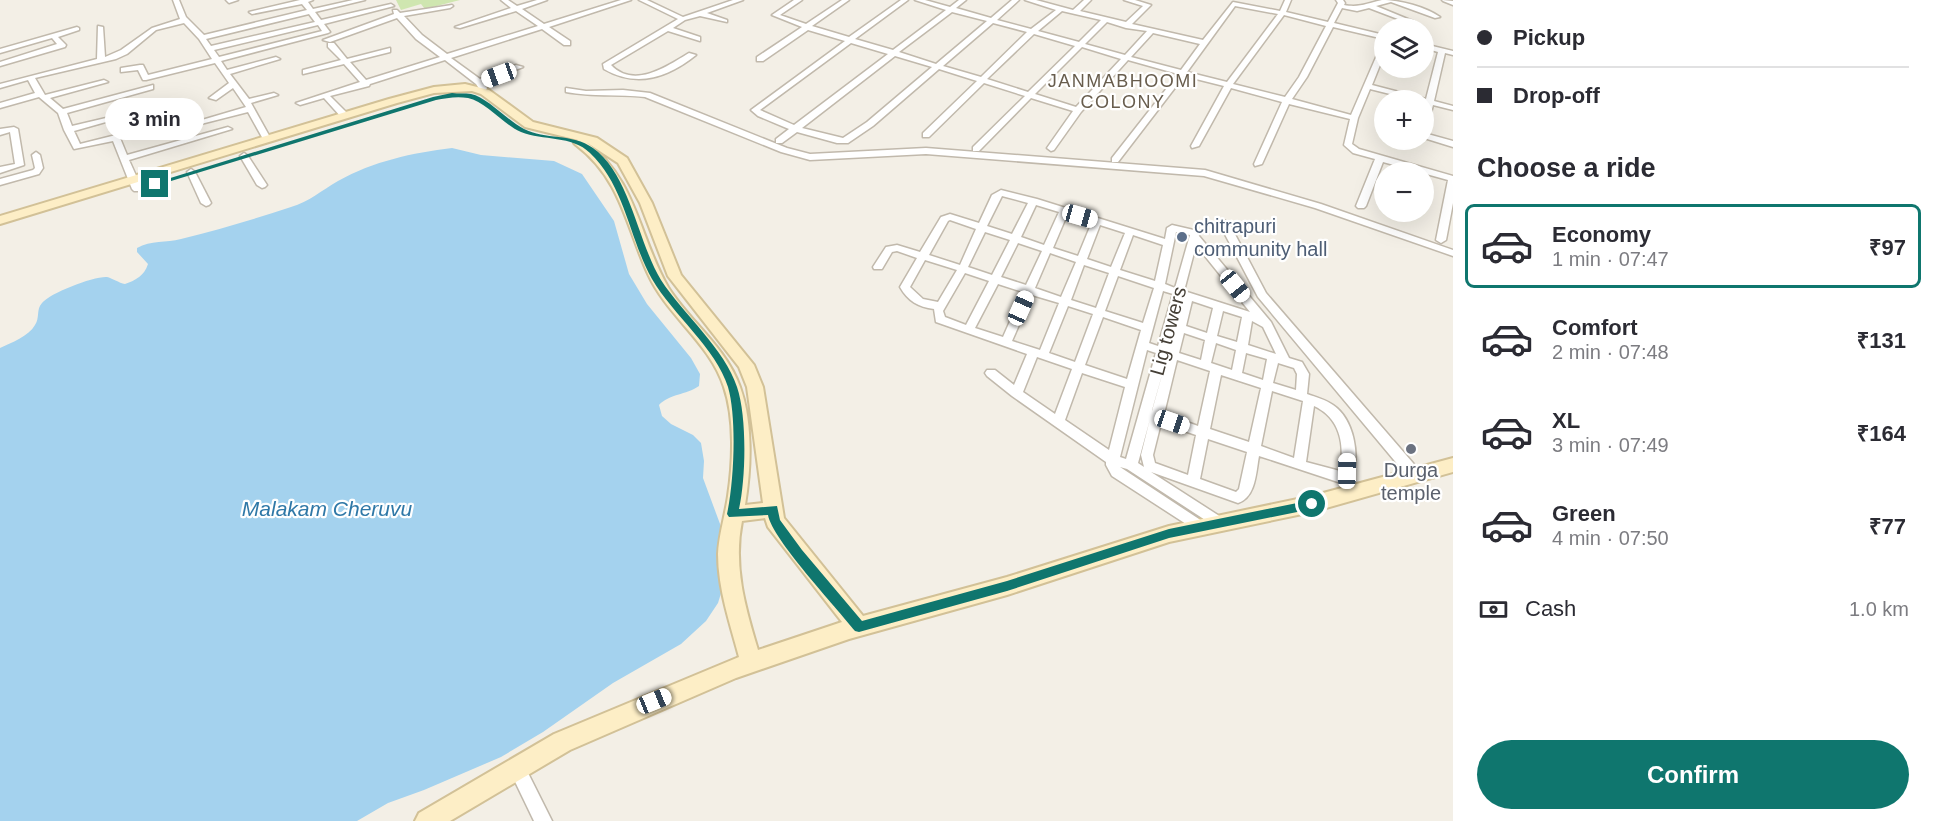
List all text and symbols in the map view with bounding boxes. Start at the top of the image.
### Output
map controls [1374,18,1434,222]
button: layers [1374,18,1434,78]
text: Pickup [1513,25,1585,50]
car [479,60,519,90]
district label: JANMABHOOMI COLONY [1048,71,1198,112]
text: Drop-off [1513,83,1600,108]
button: + [1374,90,1434,150]
callout: 3 min [106,97,204,139]
text: 3 min [128,108,181,130]
text: Choose a ride [1477,153,1656,183]
button: − [1374,162,1434,222]
route end [141,170,168,197]
car [1060,202,1100,230]
place label: chitrapuri community hall [1194,215,1327,260]
icon: car [1480,219,1534,273]
text: Economy [1552,222,1651,247]
marker: chitrapuri community hall [1175,230,1189,244]
text: ₹97 [1869,235,1906,260]
text: 1 min · 07:47 [1552,248,1669,270]
car [1217,266,1253,306]
street label: Lig towers [1146,284,1190,378]
car [1005,288,1037,328]
icon: car [1480,312,1534,366]
text: Comfort [1552,315,1638,340]
text: ₹131 [1857,328,1906,353]
text: 2 min · 07:48 [1552,341,1669,363]
icon: car [1480,405,1534,459]
car [1152,408,1192,436]
text: XL [1552,408,1580,433]
text: ₹164 [1857,421,1906,446]
text: 3 min · 07:49 [1552,434,1669,456]
marker: Durga temple [1404,442,1418,456]
car [1338,453,1356,489]
place label: Durga temple [1381,459,1441,504]
route start [1298,490,1325,517]
water label: Malakam Cheruvu [242,497,413,520]
icon: car [1480,498,1534,552]
text: Green [1552,501,1616,526]
text: ₹77 [1869,514,1906,539]
text: 4 min · 07:50 [1552,527,1669,549]
icon: cash [1477,593,1510,626]
text: Cash [1525,596,1576,621]
text: 1.0 km [1849,598,1909,620]
car [634,686,674,716]
button: Confirm [1477,740,1909,809]

